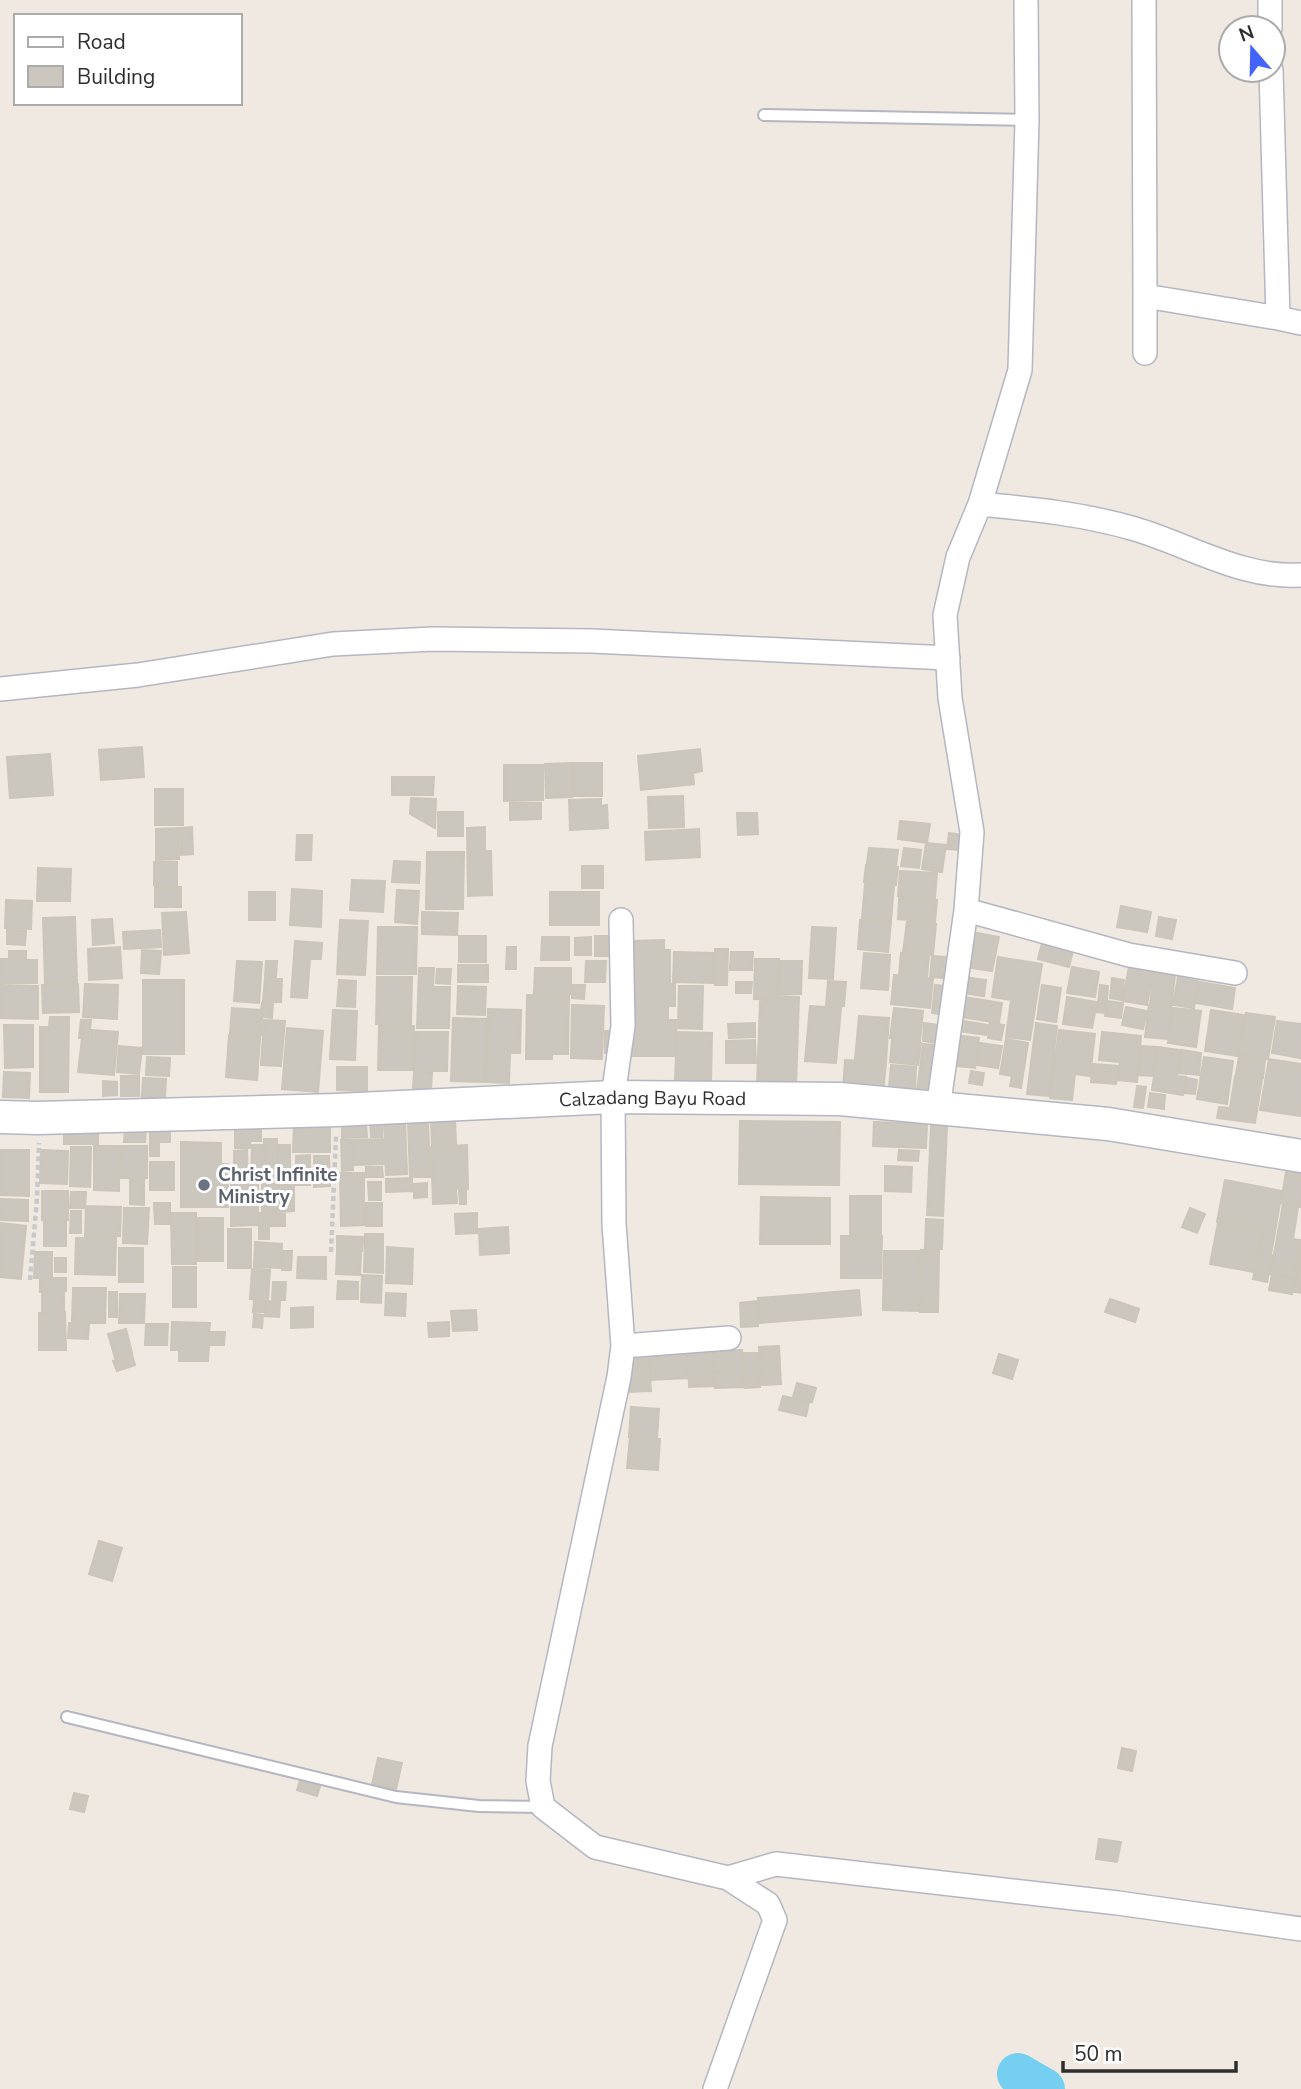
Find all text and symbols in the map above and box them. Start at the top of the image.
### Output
legend [14,14,242,105]
north arrow [1217,14,1287,84]
text: N [1235,19,1258,49]
text: Road [77,28,126,56]
text: Building [77,63,155,91]
street label: Calzadang Bayu Road [558,1085,746,1114]
place label: Christ Infinite Ministry [218,1162,337,1210]
marker: Christ Infinite Ministry [196,1177,212,1193]
scale bar [1063,2030,1236,2074]
text: 50 m [1074,2040,1123,2068]

